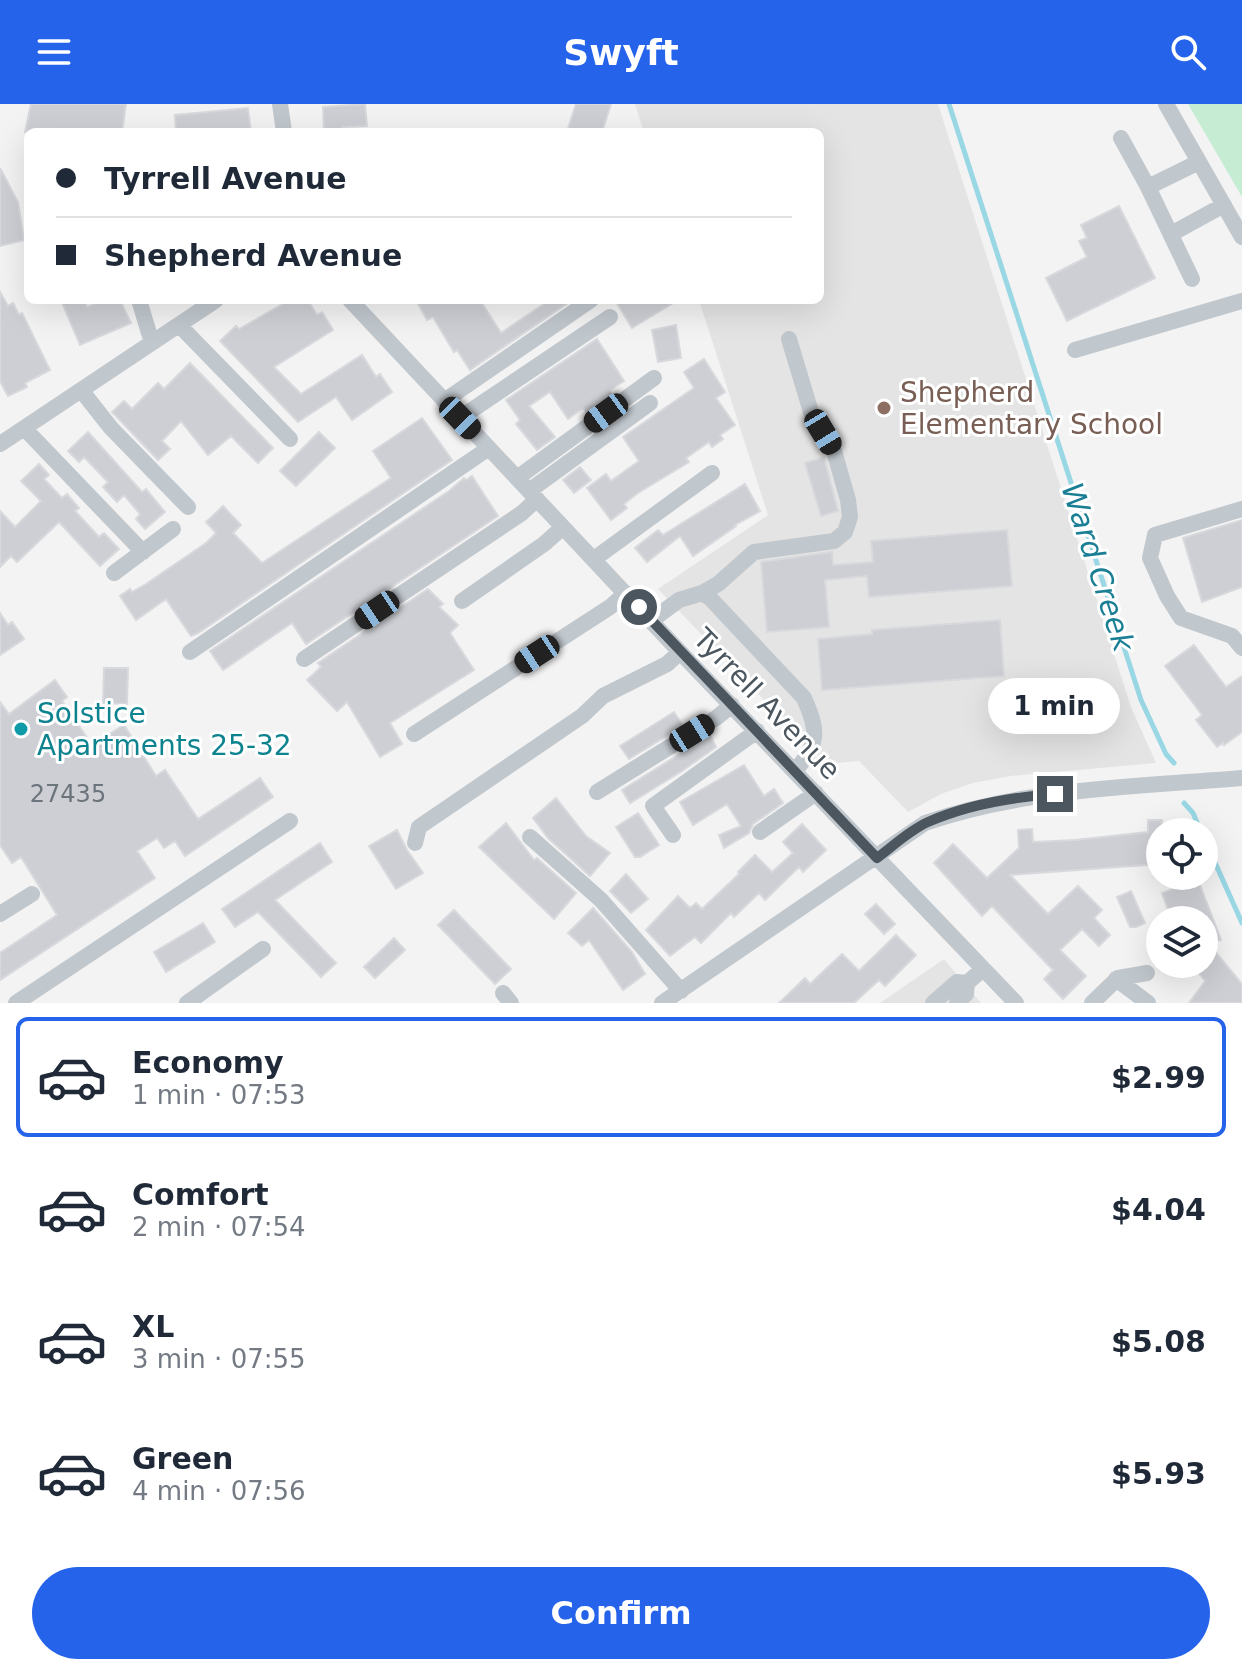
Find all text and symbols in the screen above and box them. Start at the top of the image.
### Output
icon: menu [32,30,76,74]
icon: search [1166,30,1210,74]
text: Swyft [563,32,679,73]
text: Tyrrell Avenue [104,161,347,196]
text: Shepherd Avenue [104,238,402,273]
place label: Shepherd Elementary School [900,376,1163,441]
car [580,389,632,437]
car [435,392,485,444]
marker: Shepherd Elementary School [875,399,893,417]
car [800,405,846,459]
water label: Ward Creek [1054,478,1142,657]
car [350,587,404,633]
route start [621,589,657,625]
street label: Tyrrell Avenue [686,621,847,786]
car [510,631,564,677]
callout: 1 min [989,678,1121,734]
text: 1 min [1013,691,1095,721]
place label: Solstice Apartments 25-32 [37,697,292,762]
car [665,710,719,756]
marker: Solstice Apartments 25-32 [12,720,30,738]
route end [1037,776,1073,812]
house number: 27435 [30,780,106,808]
map controls [1146,818,1218,978]
button: locate [1146,818,1218,890]
button: layers [1146,906,1218,978]
icon: car [36,1041,108,1113]
text: Economy [132,1045,284,1080]
text: $2.99 [1111,1060,1206,1095]
text: 1 min · 07:53 [132,1080,306,1110]
icon: car [36,1173,108,1245]
text: Comfort [132,1177,269,1212]
text: $4.04 [1111,1192,1206,1227]
text: 2 min · 07:54 [132,1212,306,1242]
icon: car [36,1305,108,1377]
text: XL [132,1309,174,1344]
text: $5.08 [1111,1324,1206,1359]
text: 3 min · 07:55 [132,1344,306,1374]
icon: car [36,1437,108,1509]
text: Green [132,1441,233,1476]
text: $5.93 [1111,1456,1206,1491]
text: 4 min · 07:56 [132,1476,306,1506]
button: Confirm [32,1567,1210,1659]

